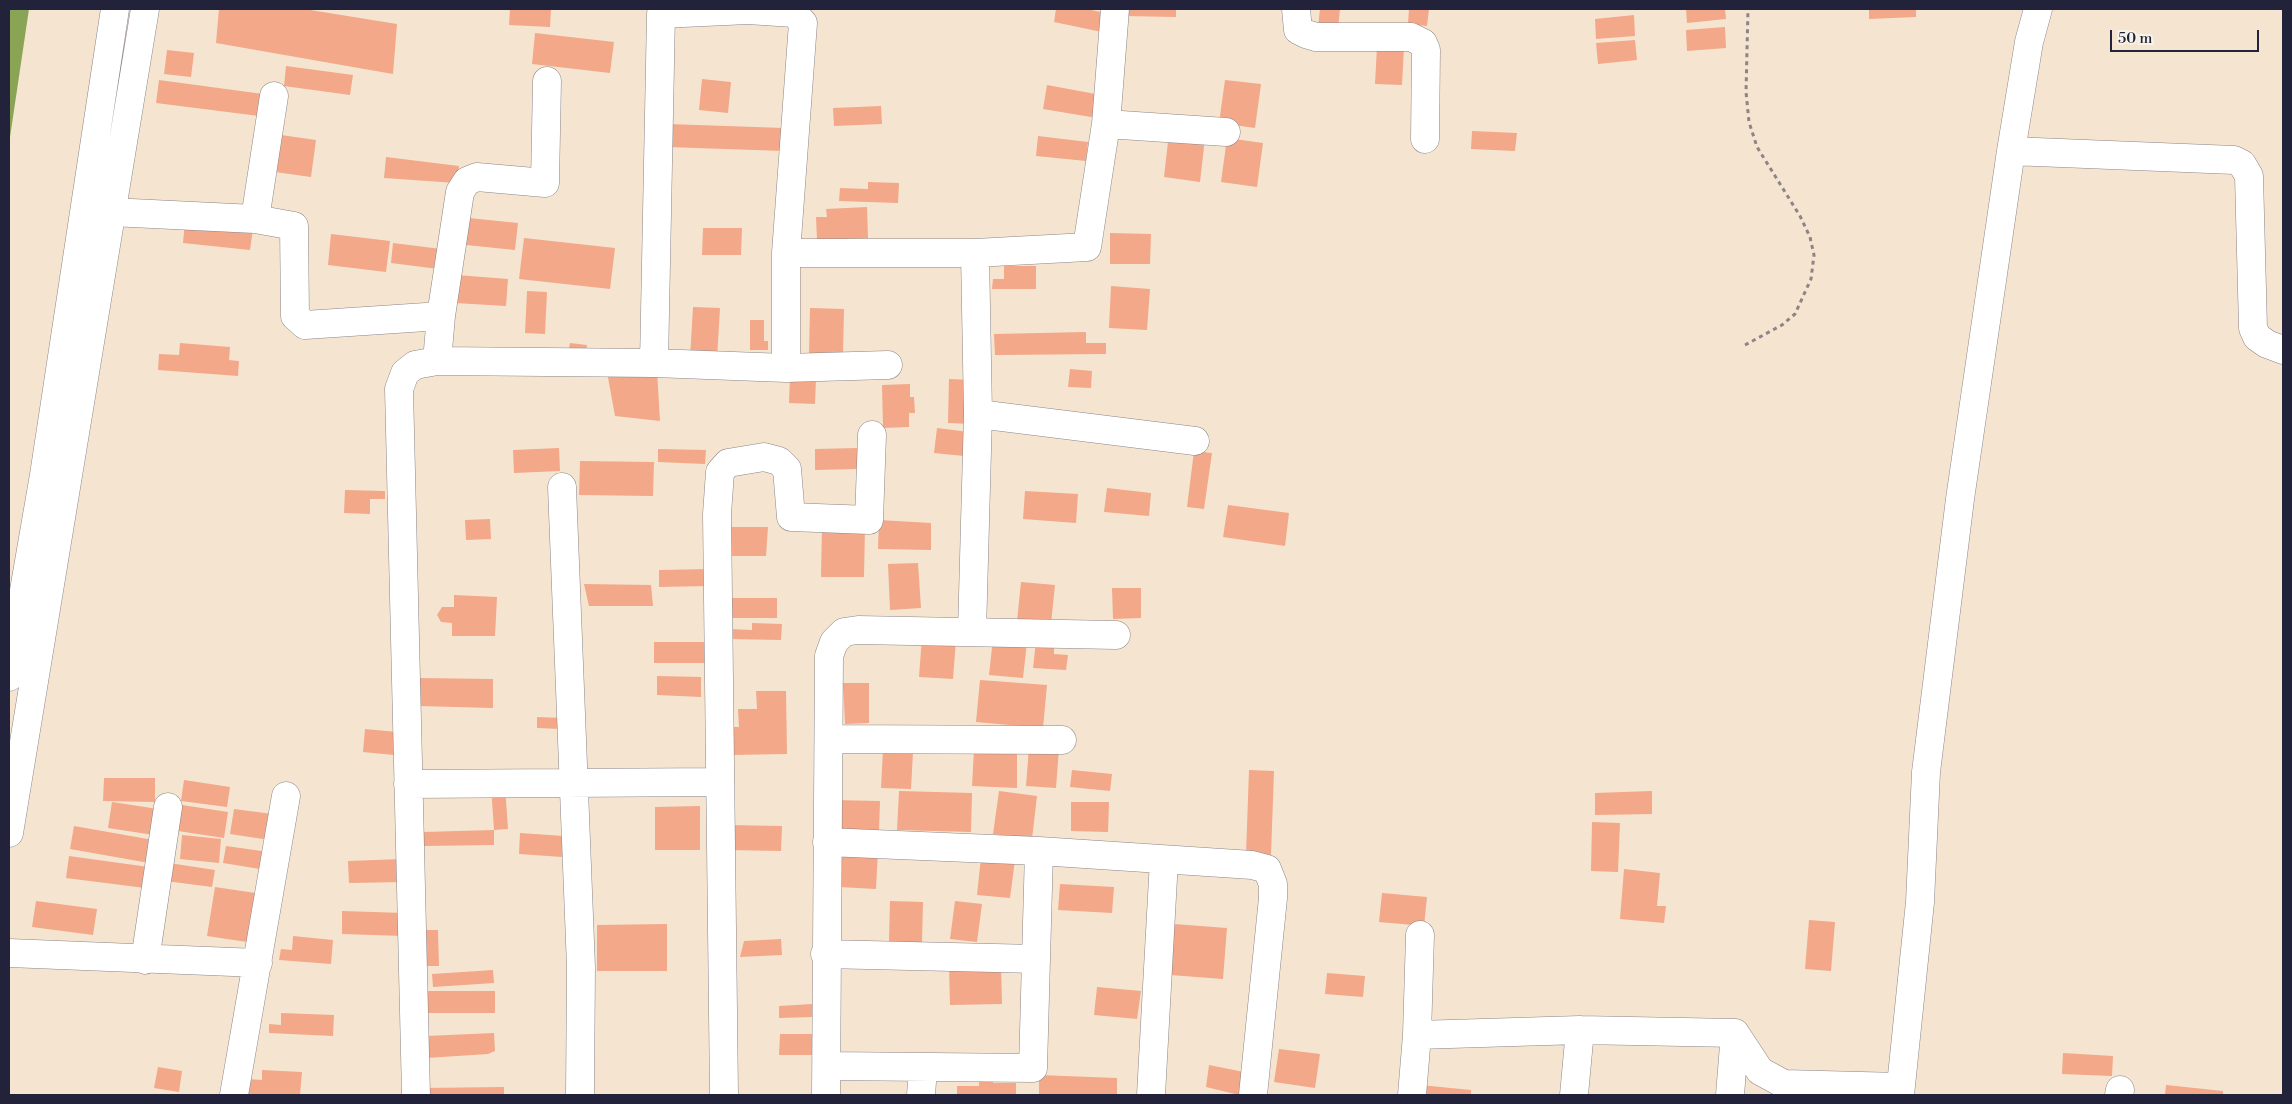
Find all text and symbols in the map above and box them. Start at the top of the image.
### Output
scale bar [2112,20,2261,52]
text: 50 m [2118,29,2152,48]

